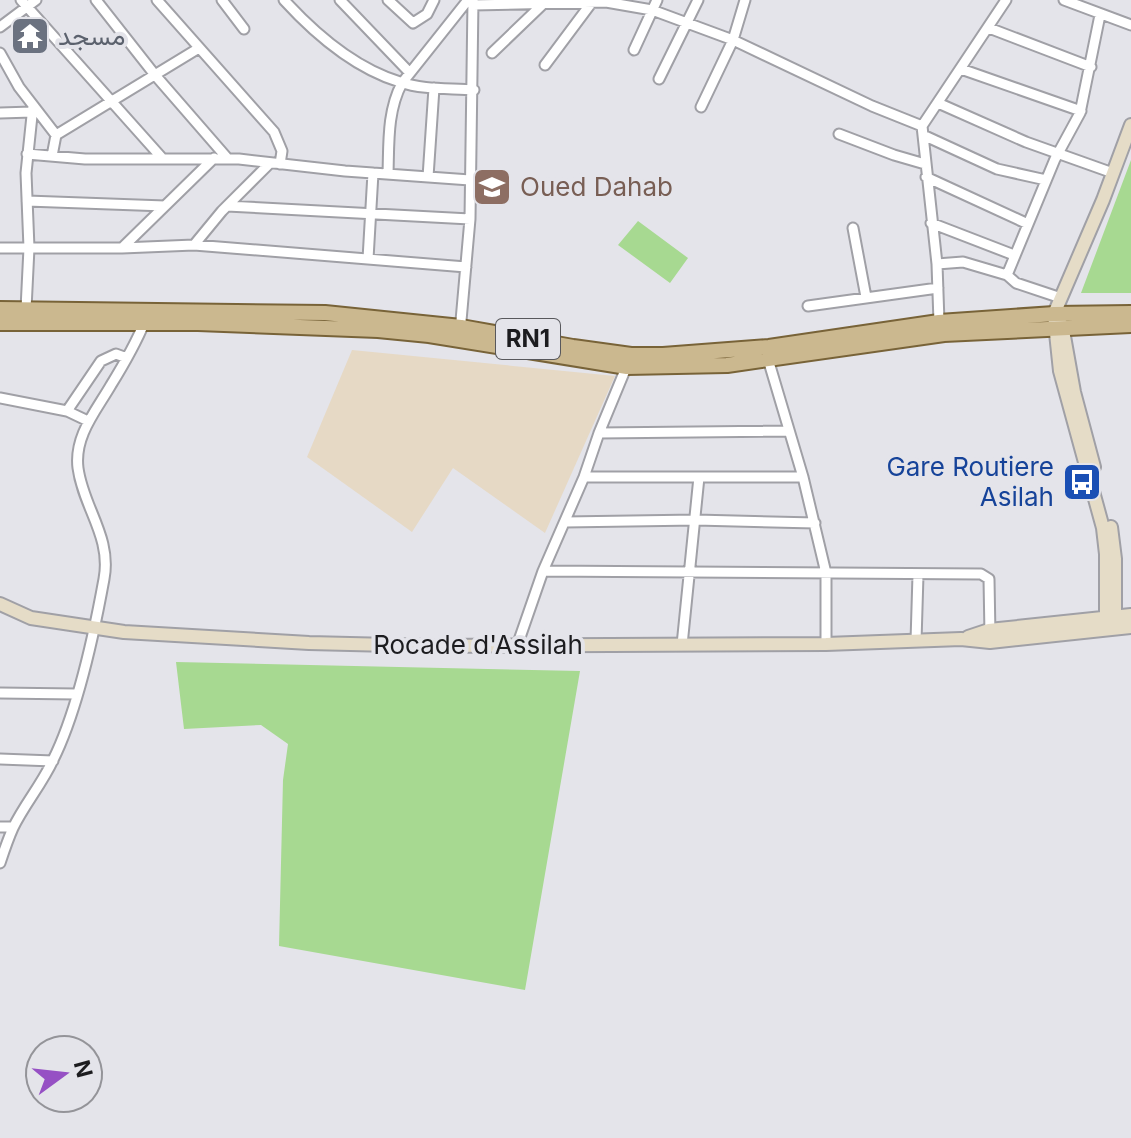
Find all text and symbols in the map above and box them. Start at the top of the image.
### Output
temple icon: مسجد [9,15,51,57]
place label: مسجد [58,20,125,51]
school or university icon: Oued Dahab [471,166,513,208]
place label: Oued Dahab [520,171,673,202]
road number: RN1 [496,319,560,359]
place label: Gare Routiere Asilah [886,451,1054,512]
bus stop icon: Gare Routiere Asilah [1061,461,1103,503]
street label: Rocade d'Assilah [373,629,583,660]
north arrow [24,1034,104,1114]
text: N [69,1057,98,1080]

